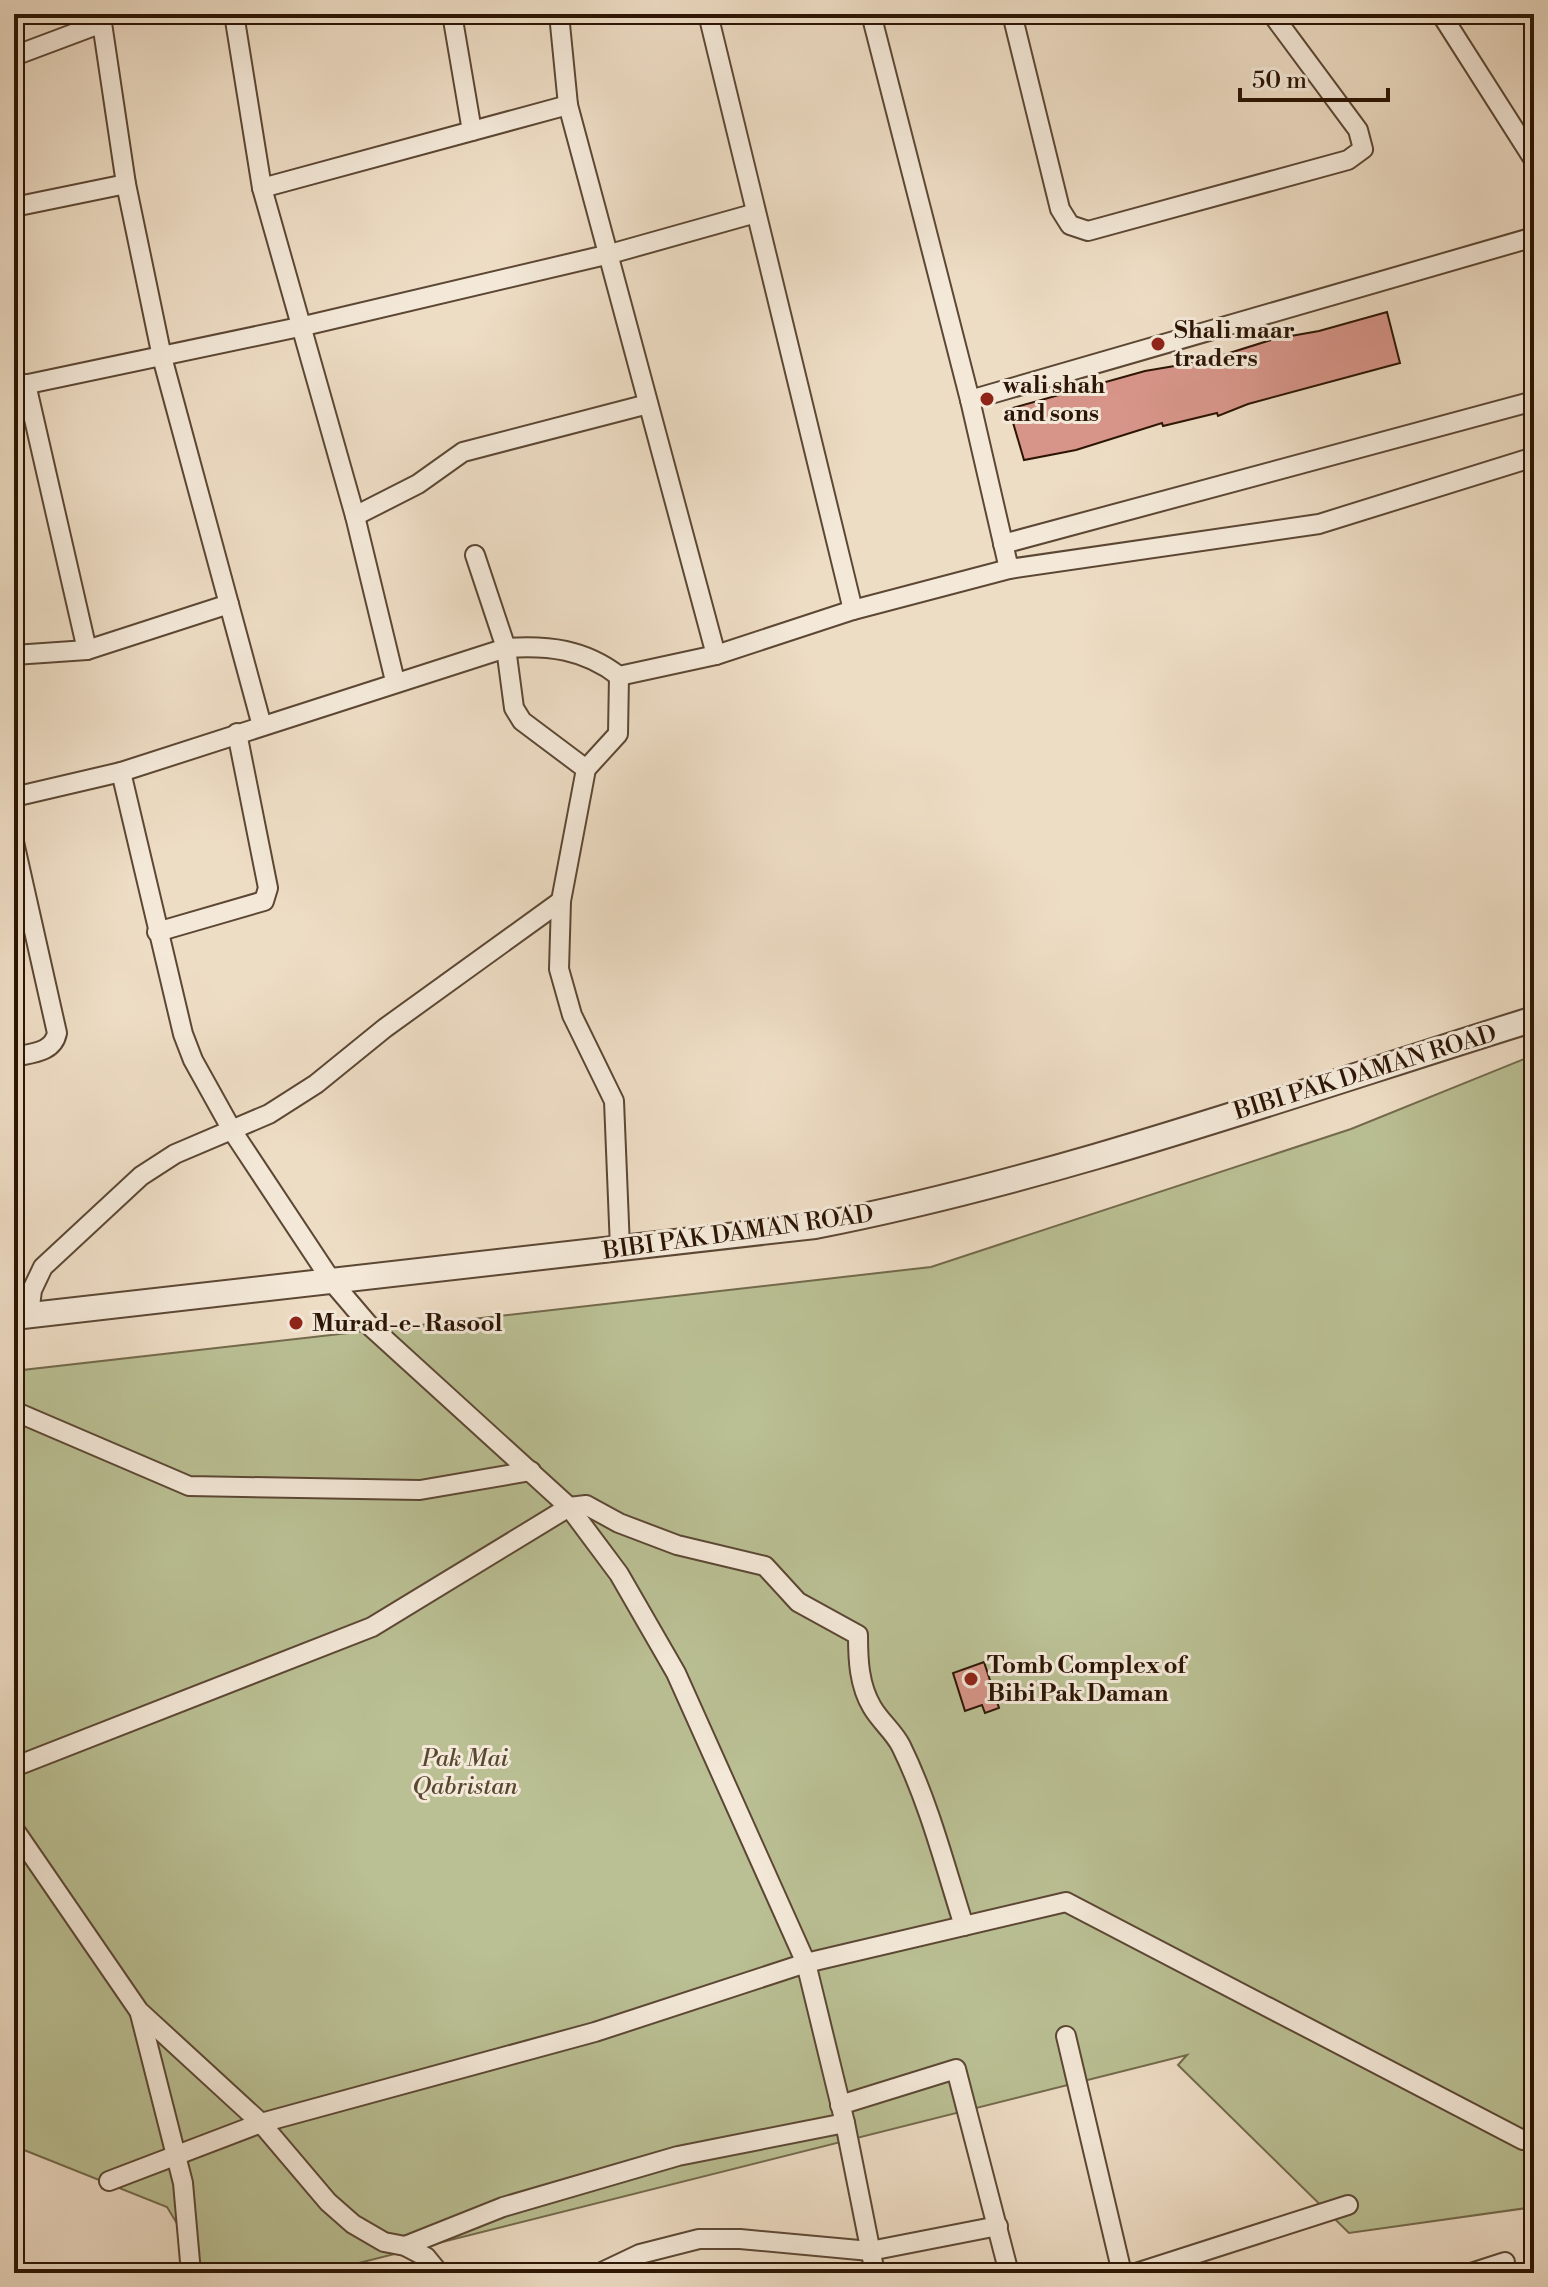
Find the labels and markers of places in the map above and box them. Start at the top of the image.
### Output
place label: Shali maar traders [1174,316,1295,374]
marker: Shali maar traders [1149,335,1167,353]
place label: wali shah and sons [1002,371,1105,429]
marker: wali shah and sons [978,390,996,408]
place label: Murad-e- Rasool [312,1309,503,1339]
marker: Murad-e- Rasool [287,1314,305,1332]
place label: Tomb Complex of Bibi Pak Daman [987,1651,1188,1709]
marker: Tomb Complex of Bibi Pak Daman [962,1670,980,1688]

